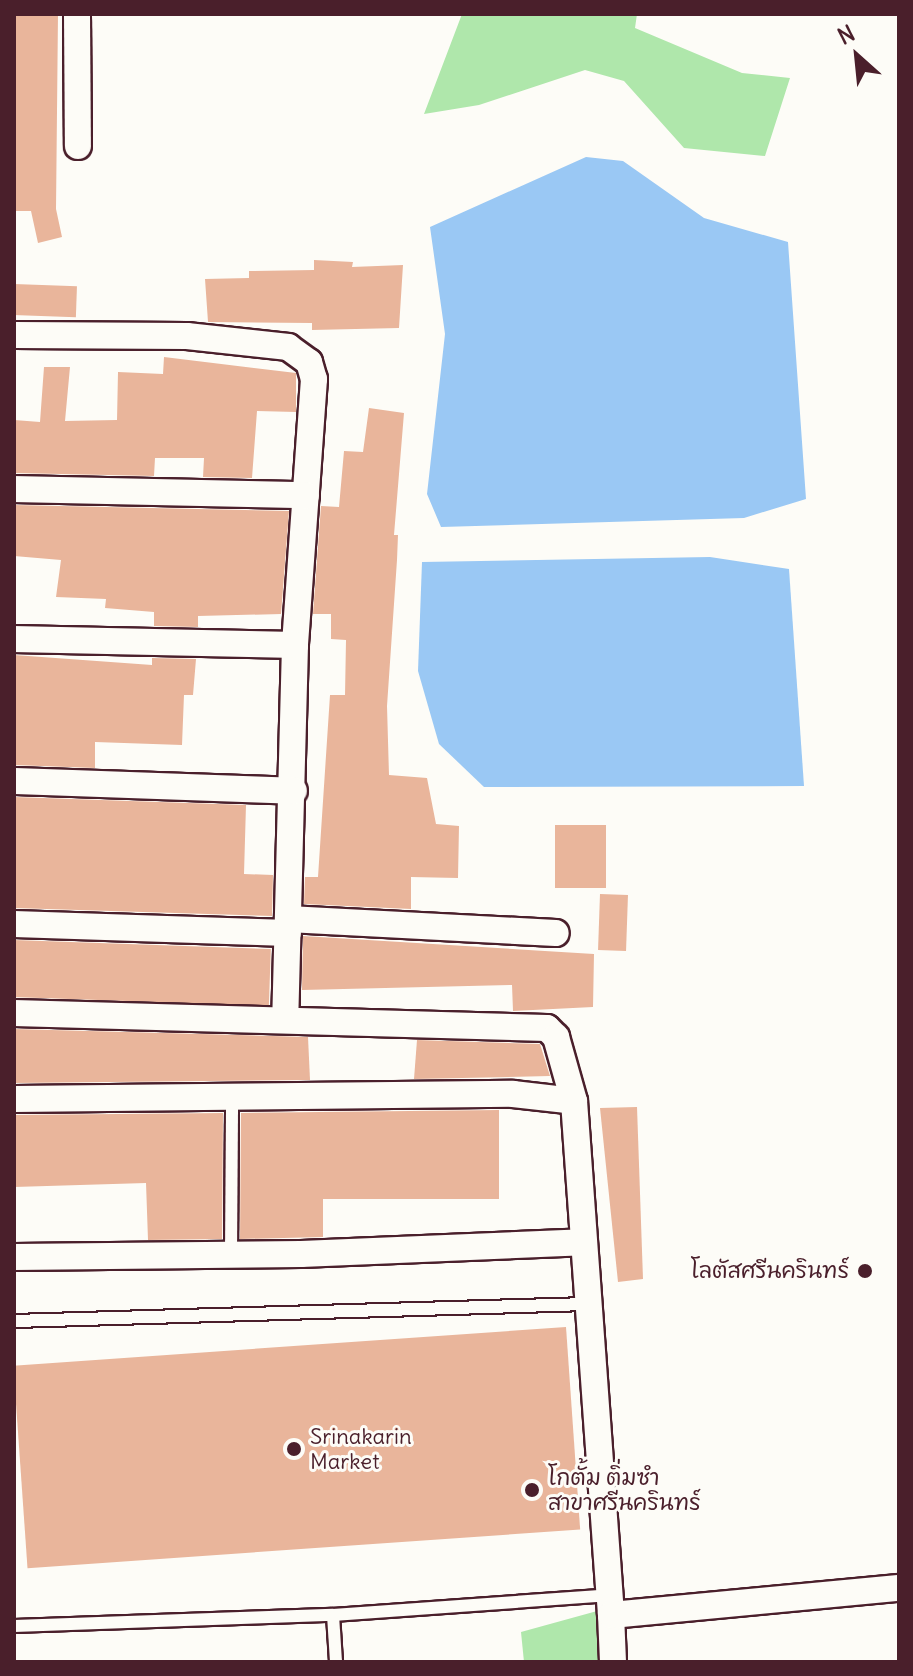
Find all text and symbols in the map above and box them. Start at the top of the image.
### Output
north arrow [817,16,897,96]
text: N [833,19,859,51]
place label: โลตัสศรีนครินทร์ [691,1258,849,1284]
marker: โลตัสศรีนครินทร์ [856,1262,874,1280]
place label: Srinakarin Market [310,1423,412,1474]
marker: Srinakarin Market [285,1440,303,1458]
place label: โกตั้ม ติ่มซำ สาขาศรีนครินทร์ [548,1464,701,1516]
marker: โกตั้ม ติ่มซำ สาขาศรีนครินทร์ [523,1481,541,1499]

